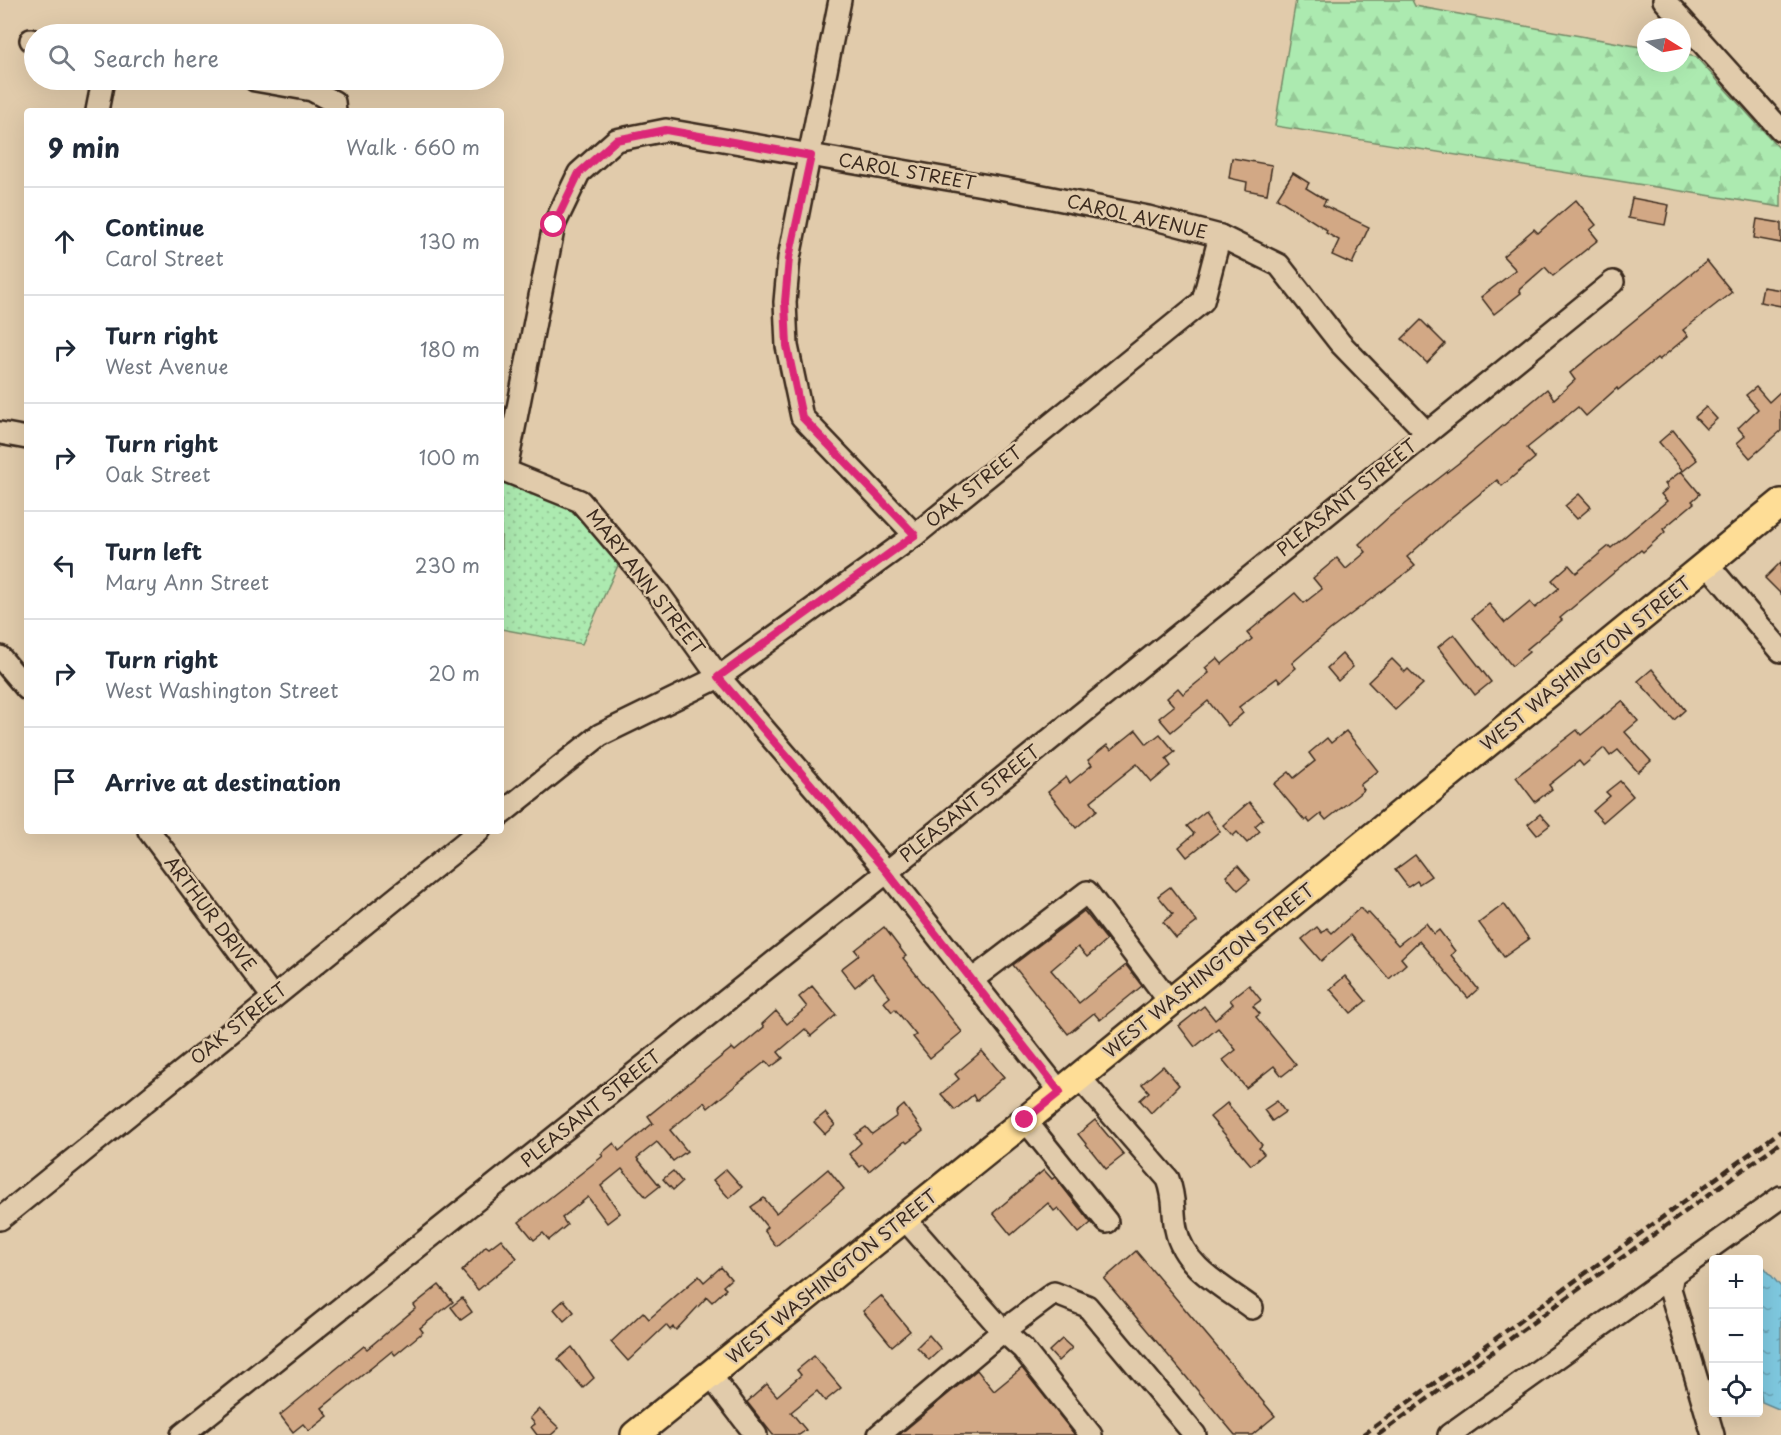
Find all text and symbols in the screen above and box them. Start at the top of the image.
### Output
north arrow [1637,18,1691,72]
search box [24,24,504,90]
icon: search [45,41,78,74]
text: Search here [93,41,219,74]
text: 9 min [48,128,120,167]
text: Walk · 660 m [346,132,480,162]
street label: CAROL STREET [836,145,979,196]
street label: CAROL AVENUE [1064,186,1210,245]
text: Continue [105,210,204,243]
route start [540,211,566,237]
icon: ahead [48,225,81,258]
text: 130 m [420,226,480,256]
text: Carol Street [105,243,224,273]
text: Turn right [105,318,218,351]
icon: right [48,333,81,366]
text: 180 m [420,334,480,364]
text: West Avenue [105,351,228,381]
text: Turn right [105,426,218,459]
street label: PLEASANT STREET [1270,431,1423,562]
street label: OAK STREET [919,438,1028,533]
icon: right [48,441,81,474]
text: 100 m [419,442,480,472]
text: Oak Street [105,459,210,489]
street label: MARY ANN STREET [581,502,712,660]
text: Turn left [105,534,202,567]
icon: left [48,549,81,582]
text: 230 m [415,550,480,580]
text: Mary Ann Street [105,567,269,597]
street label: WEST WASHINGTON STREET [1474,568,1697,757]
text: Turn right [105,642,218,675]
icon: right [48,657,81,690]
text: 20 m [428,658,480,688]
text: West Washington Street [105,675,338,705]
street label: PLEASANT STREET [893,737,1046,868]
icon: arrive [48,765,81,798]
text: Arrive at destination [105,765,341,798]
street label: ARTHUR DRIVE [159,850,263,976]
street label: WEST WASHINGTON STREET [1097,875,1320,1064]
street label: OAK STREET [184,975,293,1070]
street label: PLEASANT STREET [514,1042,667,1173]
route end [1011,1106,1037,1132]
street label: WEST WASHINGTON STREET [720,1181,943,1370]
map controls [1709,1255,1763,1417]
button: + [1709,1255,1763,1309]
button: − [1709,1309,1763,1363]
button: locate [1709,1363,1763,1417]

